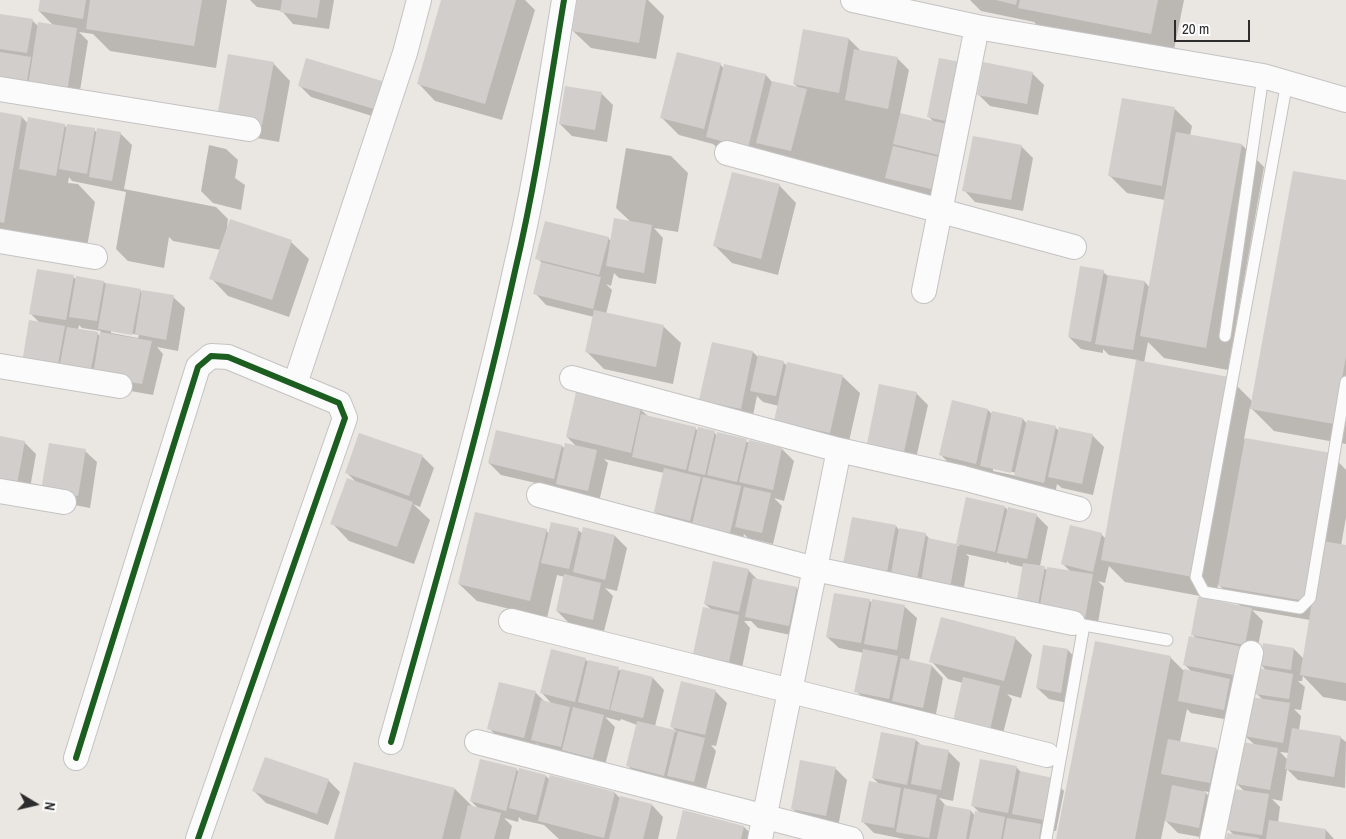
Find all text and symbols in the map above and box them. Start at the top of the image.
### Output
scale bar [1176,10,1252,42]
text: 20 m [1182,18,1209,39]
north arrow [10,779,60,829]
text: N [40,801,59,812]

